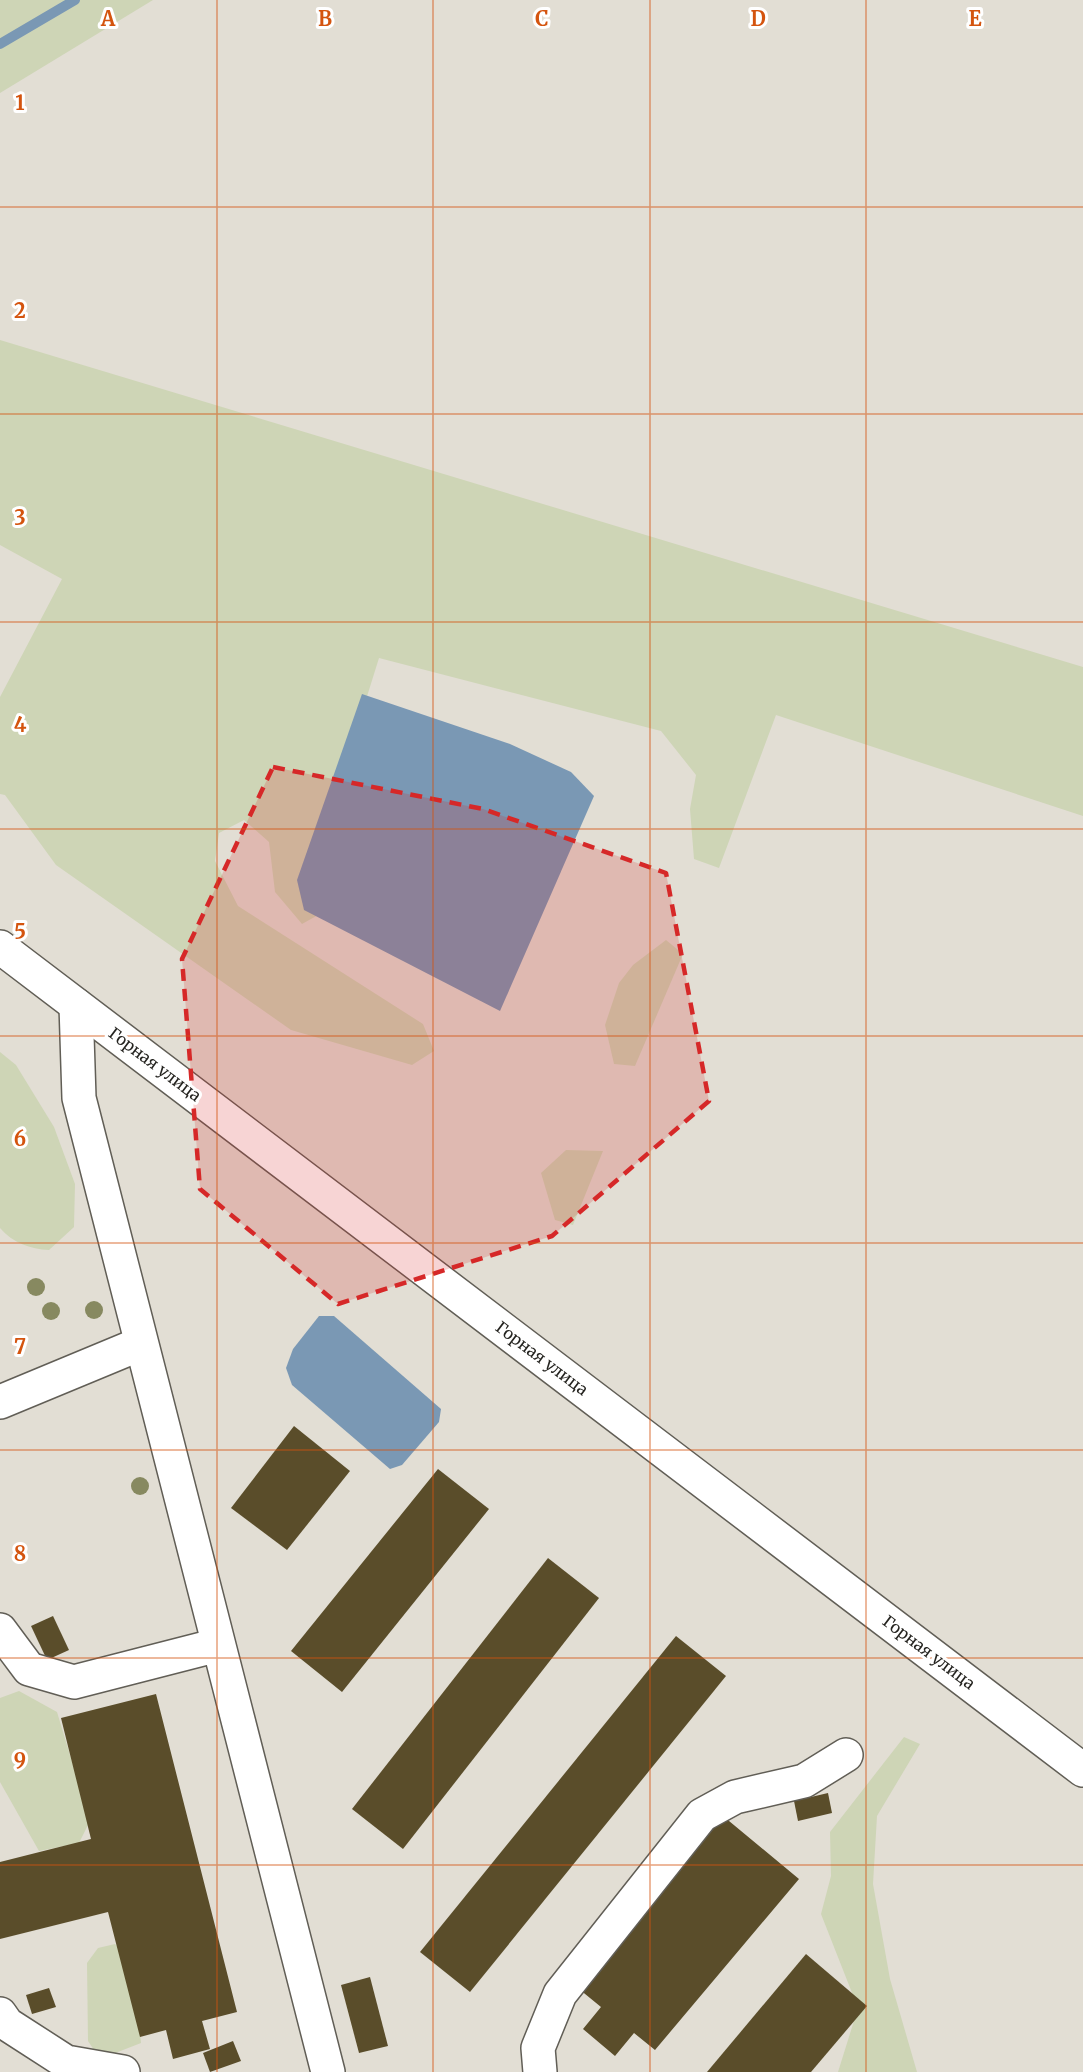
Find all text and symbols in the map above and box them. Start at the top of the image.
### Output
text: A [100,6,116,31]
text: B [318,6,332,31]
text: C [535,6,549,31]
text: D [750,6,766,31]
text: E [968,6,982,31]
text: 1 [15,90,25,115]
text: 2 [14,298,26,323]
text: 3 [14,505,26,530]
text: 4 [14,712,27,737]
text: 5 [14,919,26,944]
street label: Горная улица [105,1023,205,1105]
text: 6 [14,1126,26,1151]
street label: Горная улица [492,1317,592,1399]
text: 7 [14,1334,26,1359]
text: 8 [14,1541,26,1566]
street label: Горная улица [879,1611,979,1693]
text: 9 [14,1748,26,1773]

